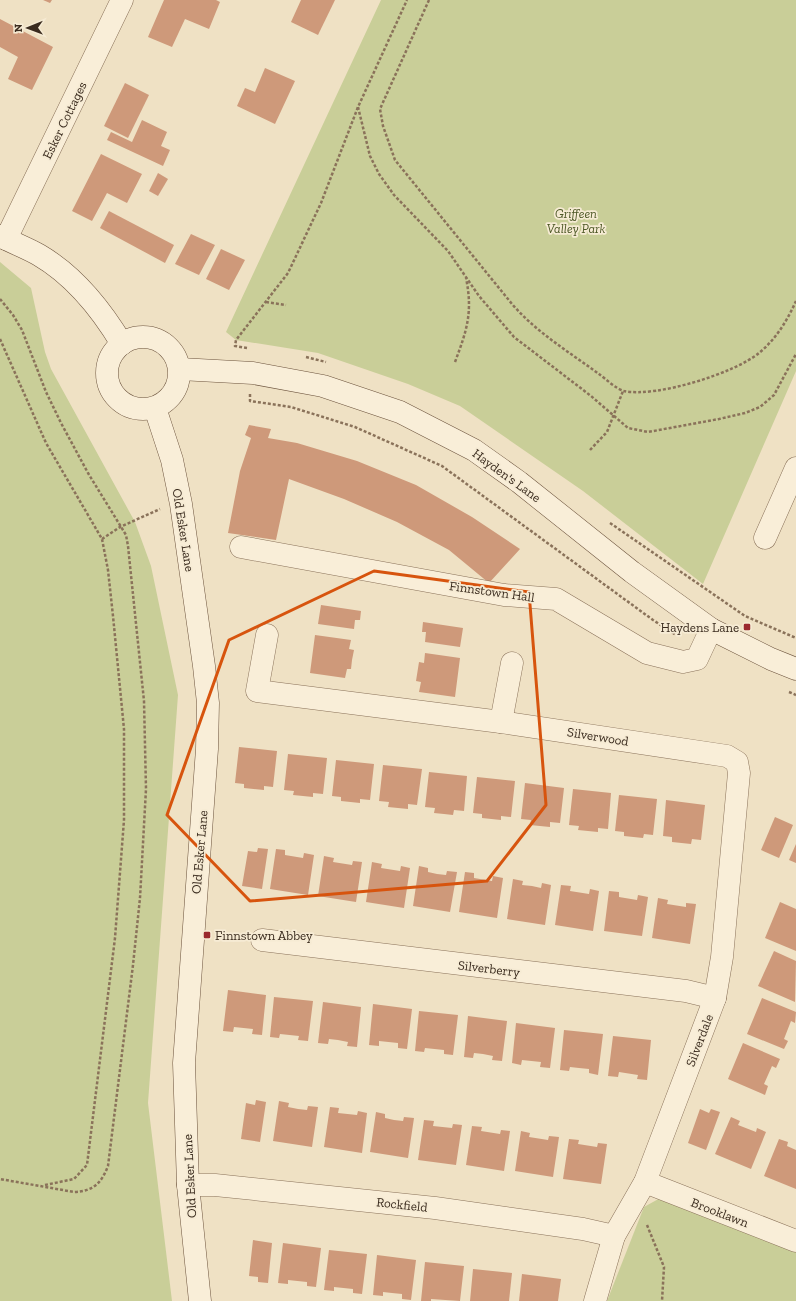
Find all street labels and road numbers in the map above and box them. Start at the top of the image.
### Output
street label: Esker Cottages [39,79,90,161]
street label: Hayden's Lane [470,446,544,505]
street label: Old Esker Lane [170,487,197,573]
street label: Finnstown Hall [448,578,536,605]
street label: Silverwood [566,724,630,749]
street label: Old Esker Lane [188,810,211,895]
street label: Silverberry [457,957,521,980]
street label: Silverdale [683,1012,716,1068]
street label: Old Esker Lane [180,1134,199,1218]
street label: Rockfield [376,1194,428,1215]
street label: Brooklawn [689,1195,751,1230]

